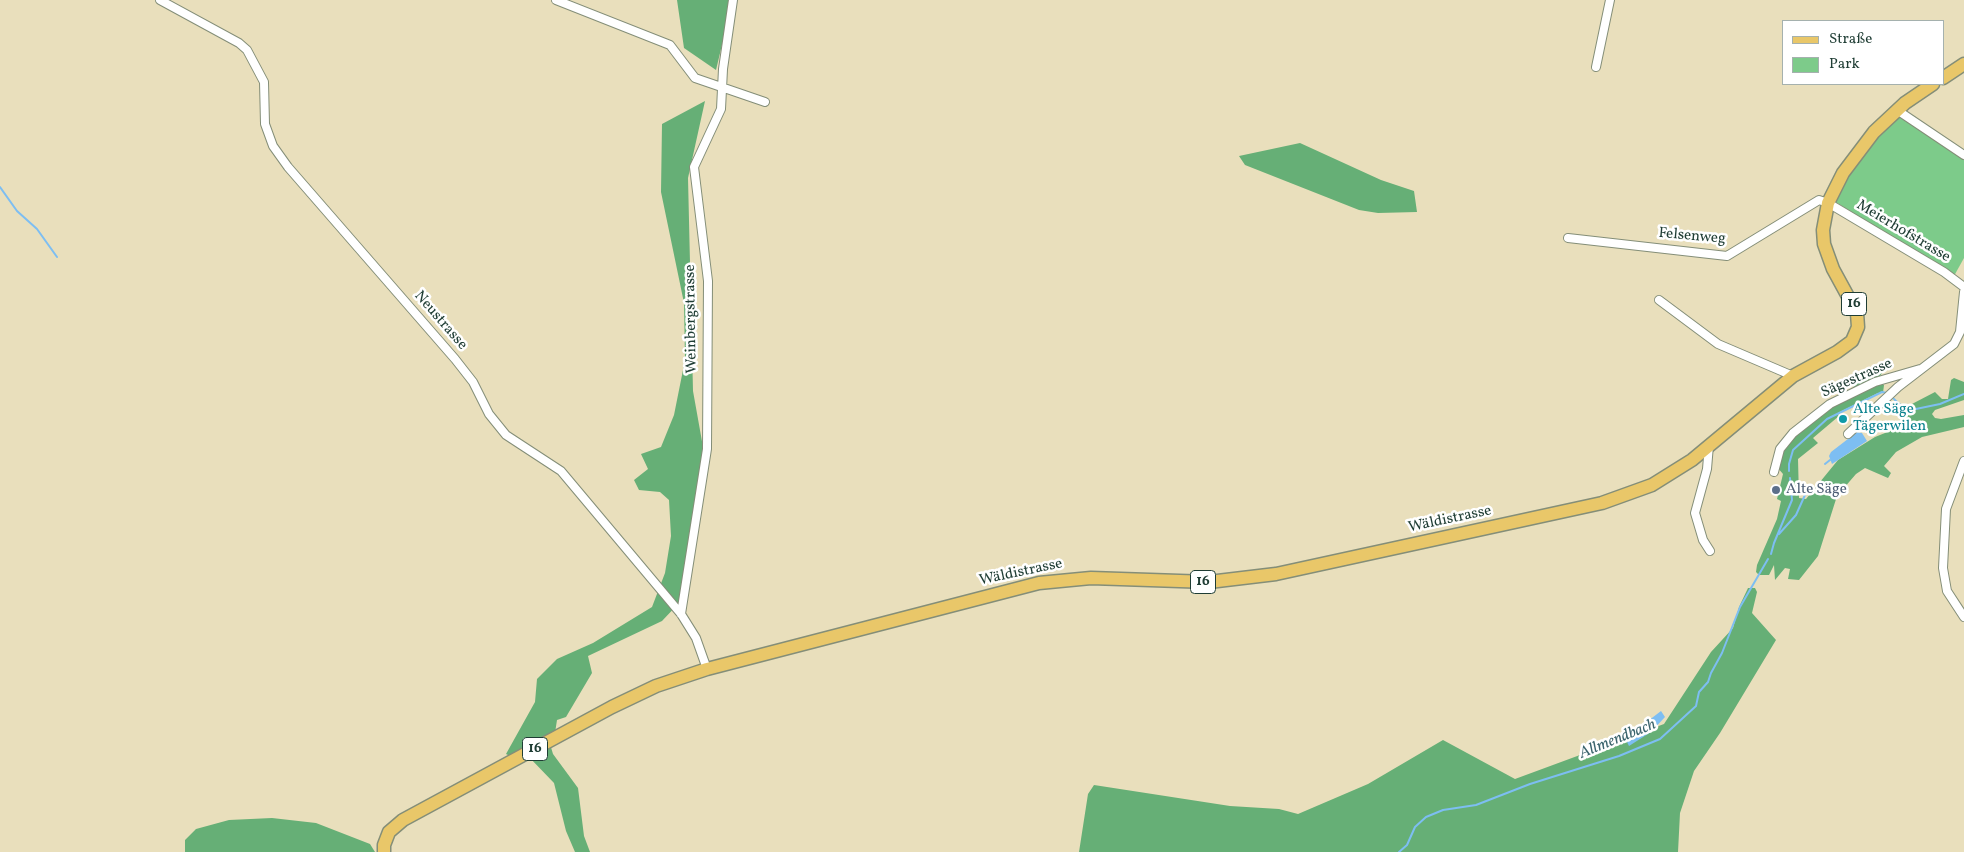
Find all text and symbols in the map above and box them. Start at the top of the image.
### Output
legend [1782,20,1944,85]
text: Straße [1829,29,1872,50]
text: Park [1829,54,1860,75]
street label: Meierhofstrasse [1853,197,1953,267]
street label: Felsenweg [1658,225,1726,249]
street label: Weinbergstrasse [682,264,702,374]
street label: Neustrasse [410,288,470,354]
road number: 16 [1842,292,1866,316]
street label: Sägestrasse [1819,355,1895,403]
place label: Alte Säge Tägerwilen [1853,401,1926,436]
marker: Alte Säge Tägerwilen [1837,413,1849,425]
place label: Alte Säge [1786,481,1847,499]
marker: Alte Säge [1770,484,1782,496]
street label: Wäldistrasse [1407,502,1493,538]
street label: Wäldistrasse [978,555,1064,591]
road number: 16 [1190,570,1216,594]
water label: Allmendbach [1577,716,1659,764]
road number: 16 [522,738,548,761]

